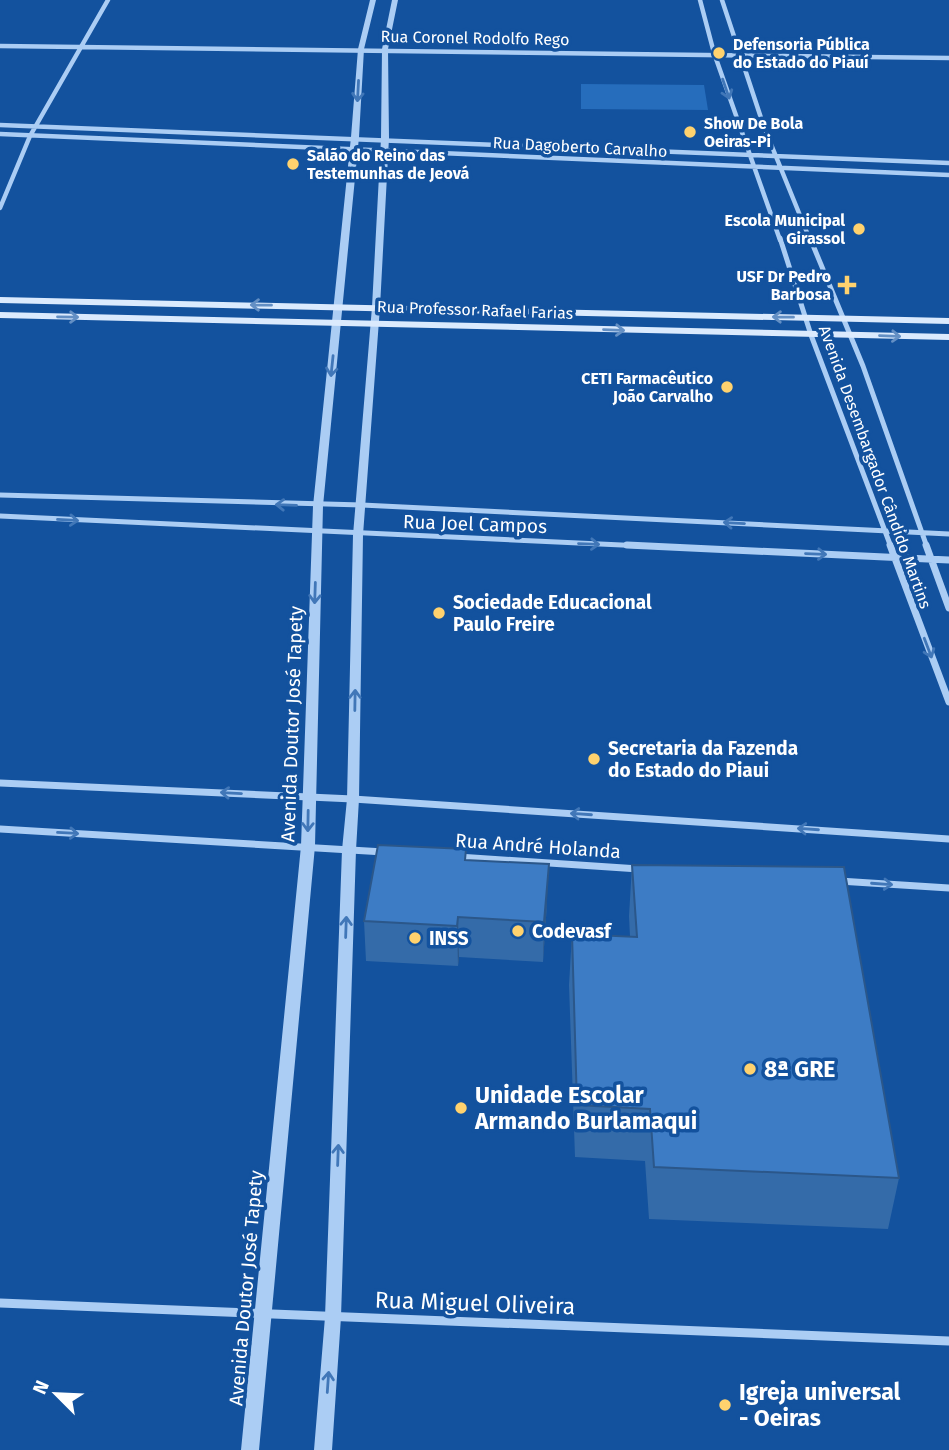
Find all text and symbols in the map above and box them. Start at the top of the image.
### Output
street label: Rua Coronel Rodolfo Rego [380,27,570,49]
place label: Defensoria Pública do Estado do Piauí [733,35,870,72]
marker: Defensoria Pública do Estado do Piauí [711,45,727,61]
one-way arrow [721,77,733,99]
one-way arrow [351,79,364,102]
place label: Show De Bola Oeiras-Pi [704,114,803,151]
marker: Show De Bola Oeiras-Pi [682,124,698,140]
street label: Rua Dagoberto Carvalho [492,133,668,161]
place label: Salão do Reino das Testemunhas de Jeová [307,146,470,183]
marker: Salão do Reino das Testemunhas de Jeová [285,156,301,172]
place label: Escola Municipal Girassol [725,211,845,248]
marker: Escola Municipal Girassol [851,221,867,237]
place label: USF Dr Pedro Barbosa [736,267,831,304]
marker: USF Dr Pedro Barbosa [837,275,857,295]
street label: Rua Professor Rafael Farias [377,297,573,323]
one-way arrow [250,298,273,311]
one-way arrow [56,310,79,323]
one-way arrow [772,311,795,324]
one-way arrow [602,323,625,336]
street label: Avenida Desembargador Cândido Martins [815,323,935,611]
one-way arrow [879,329,902,342]
one-way arrow [325,355,338,377]
place label: CETI Farmacêutico João Carvalho [581,369,713,406]
marker: CETI Farmacêutico João Carvalho [719,379,735,395]
one-way arrow [275,498,298,511]
street label: Rua Joel Campos [403,510,548,538]
one-way arrow [56,513,79,526]
one-way arrow [723,517,746,530]
one-way arrow [577,538,600,551]
one-way arrow [805,548,828,561]
one-way arrow [308,581,322,604]
place label: Sociedade Educacional Paulo Freire [453,591,652,636]
street label: Avenida Doutor José Tapety [276,605,308,842]
marker: Sociedade Educacional Paulo Freire [431,605,447,621]
one-way arrow [923,636,936,658]
one-way arrow [348,689,362,712]
place label: Secretaria da Fazenda do Estado do Piaui [608,737,798,782]
marker: Secretaria da Fazenda do Estado do Piaui [586,751,602,767]
one-way arrow [220,786,243,799]
one-way arrow [570,807,592,820]
one-way arrow [301,809,315,832]
one-way arrow [797,822,819,835]
one-way arrow [56,827,79,840]
street label: Rua André Holanda [454,829,622,863]
one-way arrow [870,878,893,891]
one-way arrow [339,916,353,939]
place label: Codevasf [532,920,613,943]
marker: Codevasf [510,923,526,939]
place label: INSS [429,927,469,950]
marker: INSS [407,930,423,946]
place label: 8ª GRE [764,1055,835,1083]
marker: 8ª GRE [742,1061,758,1077]
place label: Unidade Escolar Armando Burlamaqui [474,1081,697,1135]
marker: Unidade Escolar Armando Burlamaqui [453,1100,469,1116]
one-way arrow [332,1143,345,1166]
street label: Avenida Doutor José Tapety [224,1169,268,1407]
street label: Rua Miguel Oliveira [374,1286,576,1320]
north arrow [21,1359,91,1429]
one-way arrow [322,1371,335,1394]
text: N [28,1377,54,1398]
place label: Igreja universal - Oeiras [739,1378,901,1432]
marker: Igreja universal - Oeiras [717,1397,733,1413]

